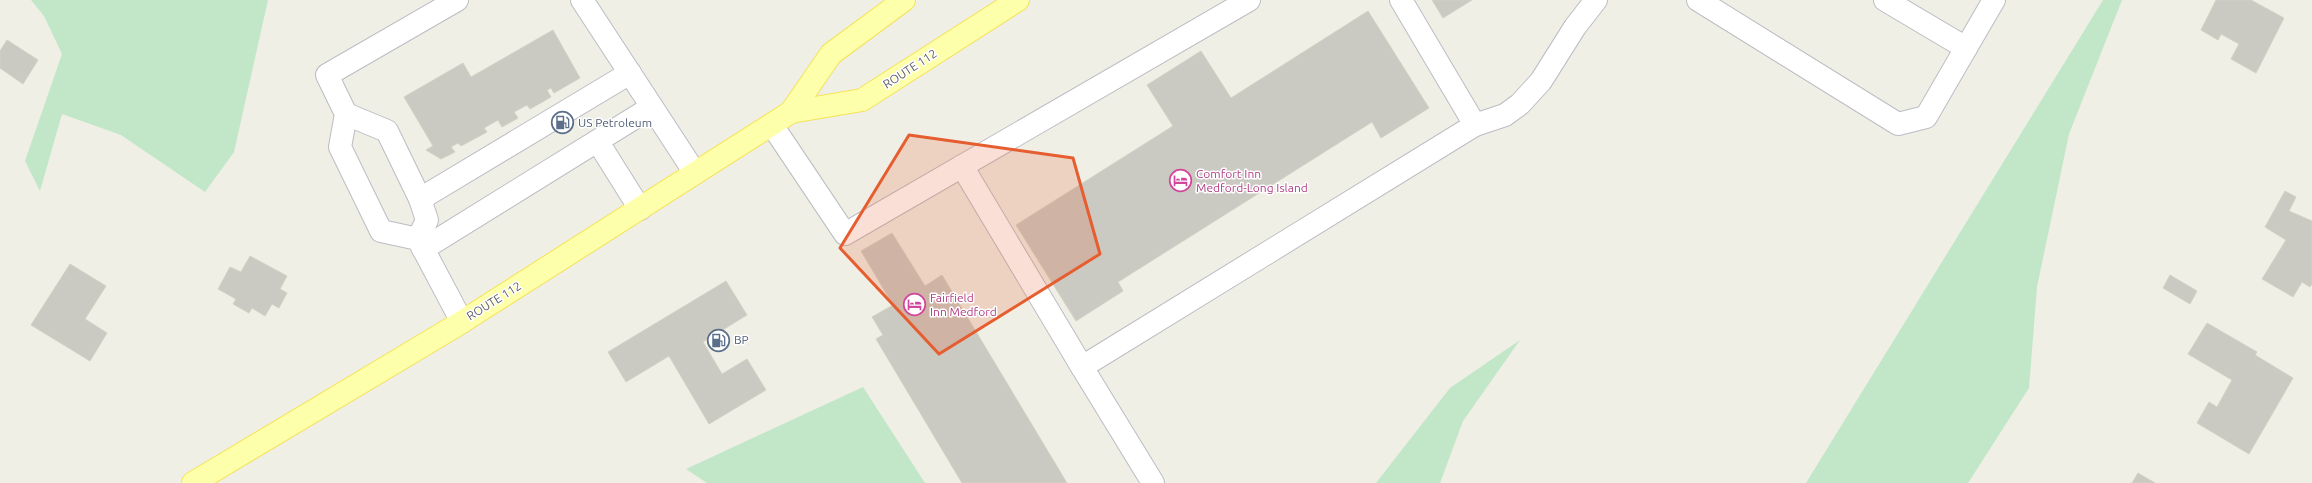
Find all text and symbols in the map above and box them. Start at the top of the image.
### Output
street label: ROUTE 112 [880,46,939,91]
fuel station icon: US Petroleum [550,110,576,136]
place label: US Petroleum [578,116,652,129]
place label: Comfort Inn Medford-Long Island [1196,167,1308,194]
hotel icon: Comfort Inn Medford-Long Island [1168,168,1194,194]
street label: ROUTE 112 [464,279,523,322]
place label: Fairfield Inn Medford [930,291,997,318]
hotel icon: Fairfield Inn Medford [902,292,928,318]
fuel station icon: BP [705,327,731,353]
place label: BP [734,333,749,346]

